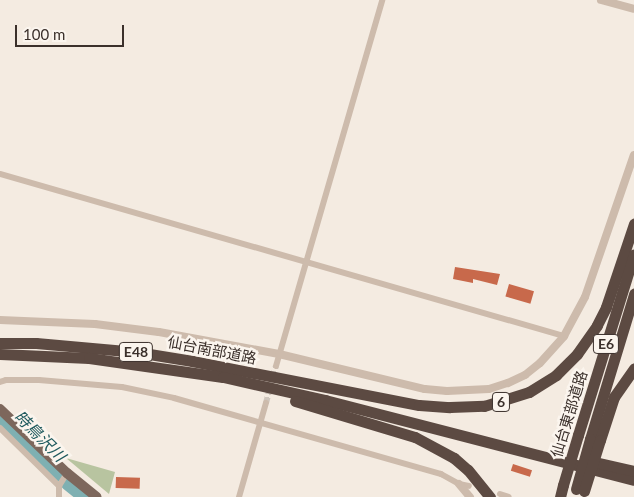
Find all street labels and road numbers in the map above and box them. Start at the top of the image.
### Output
road number: E6 [592,332,620,356]
street label: 仙台南部道路 [166,333,258,367]
road number: E48 [118,341,154,364]
street label: 仙台東部道路 [547,368,591,460]
road number: 6 [491,391,511,414]

